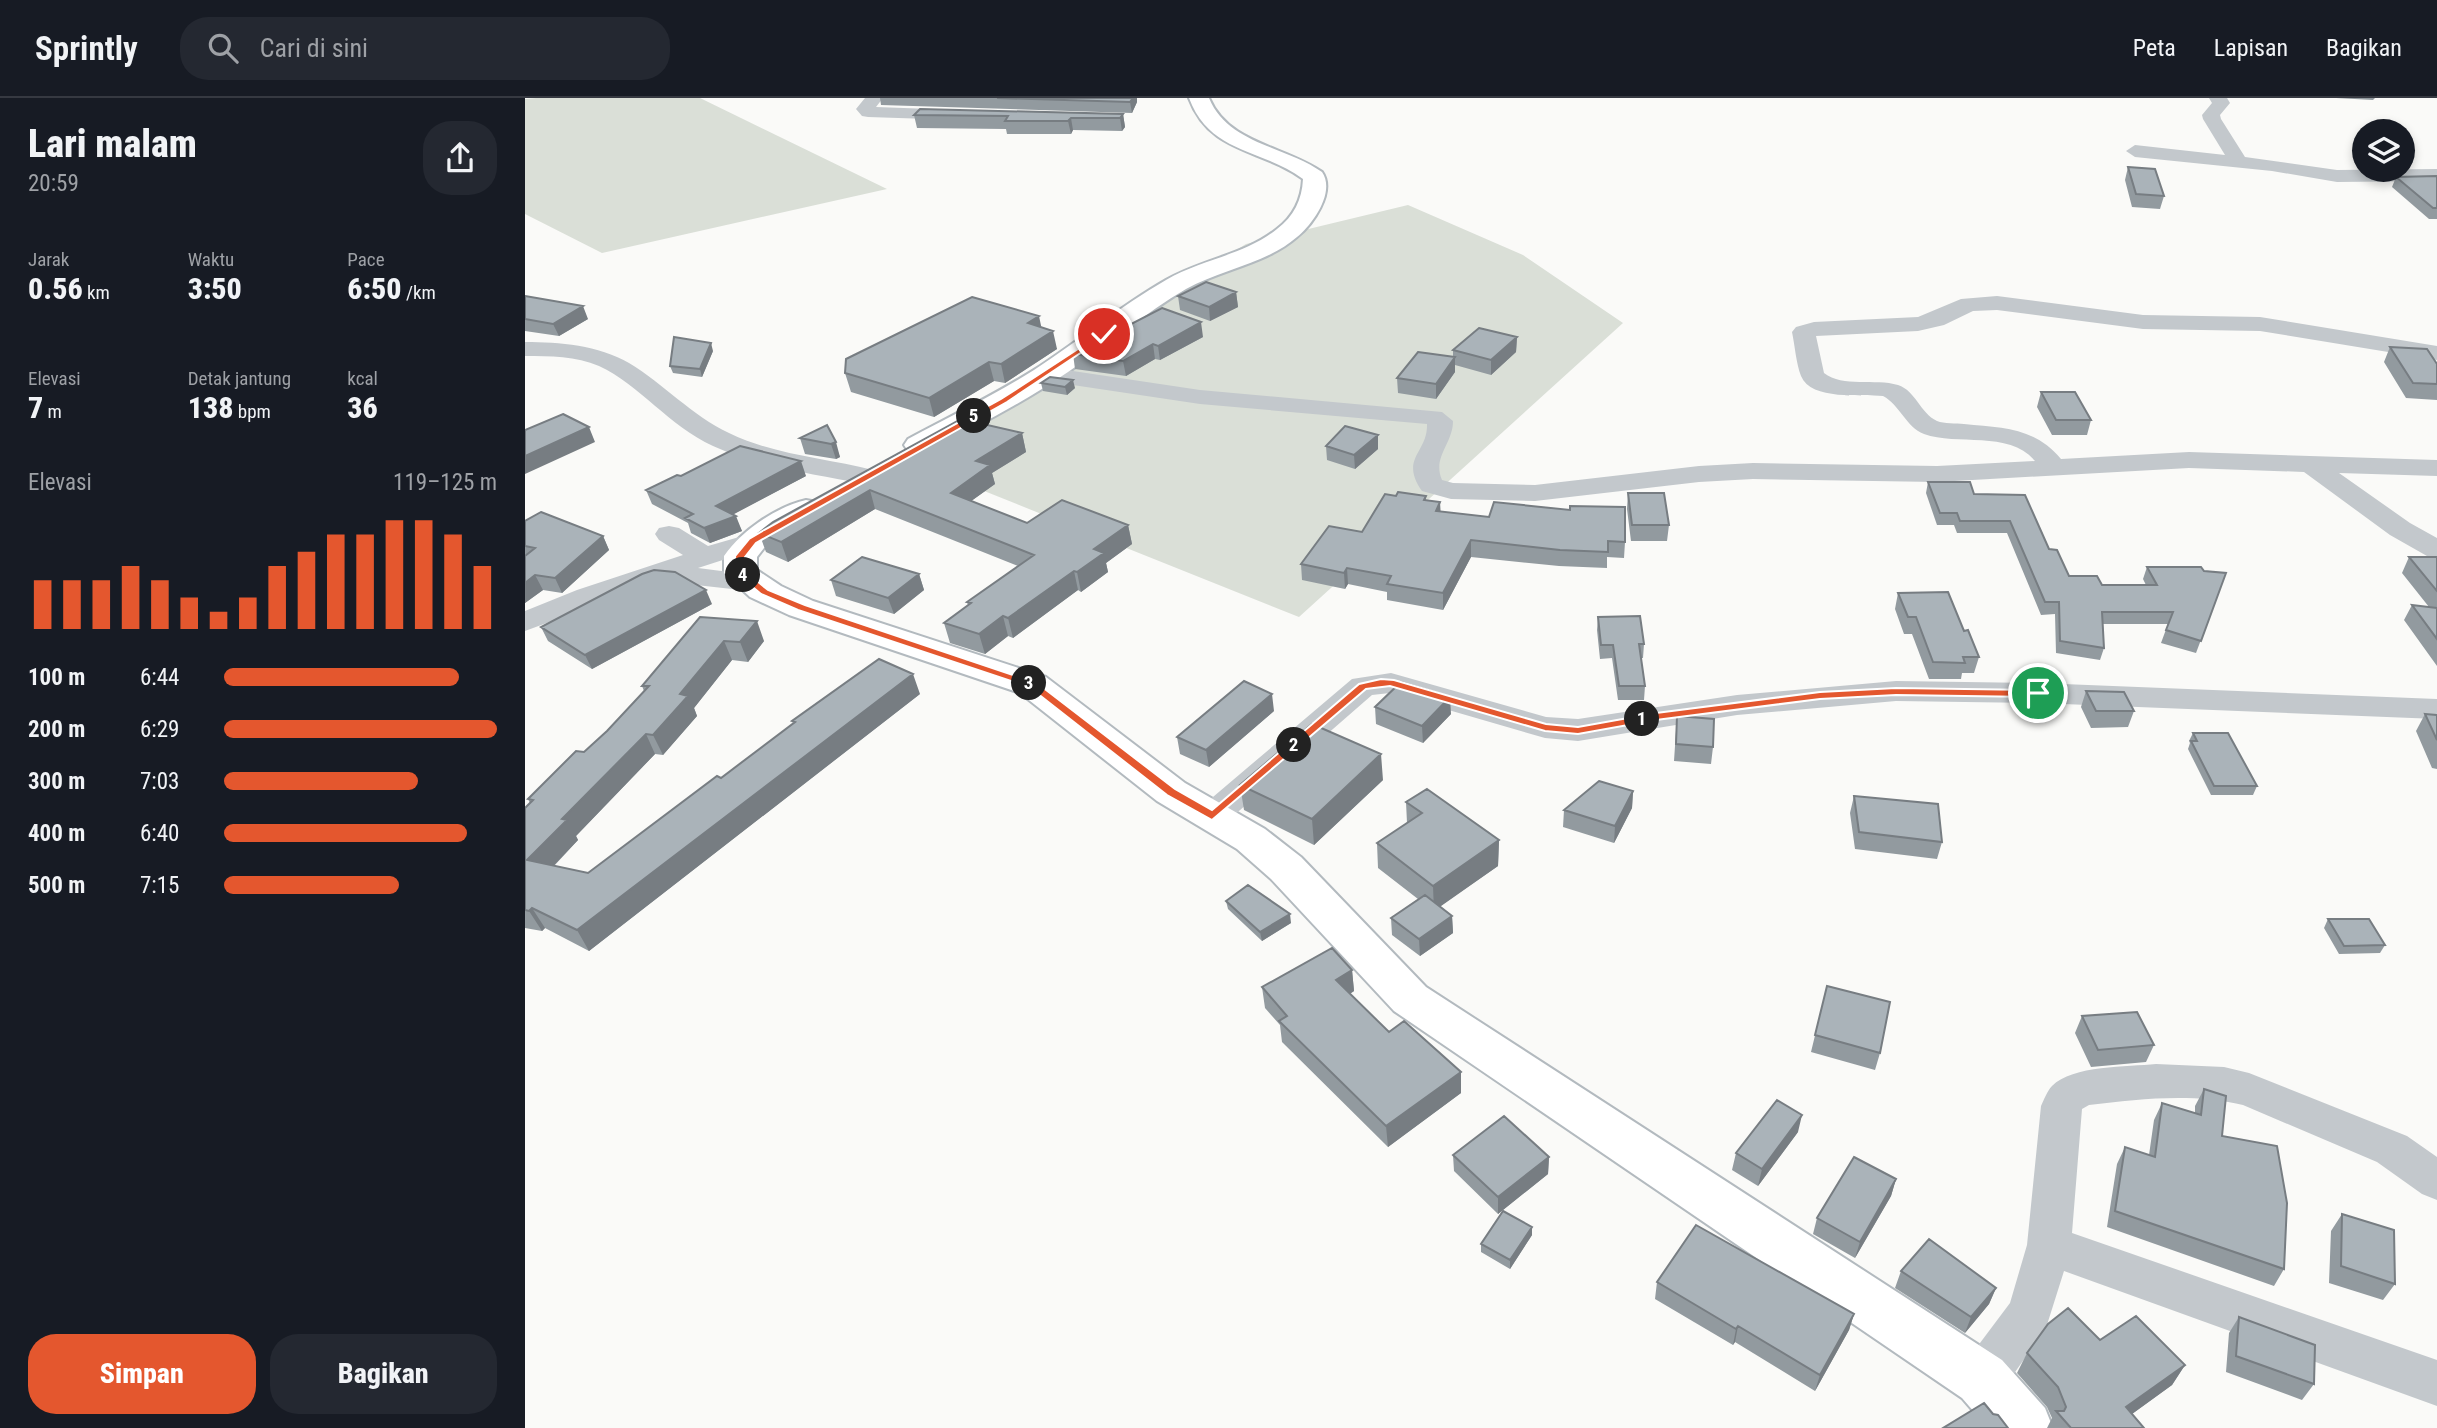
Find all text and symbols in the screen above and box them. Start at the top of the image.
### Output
search box [180,17,670,80]
text: Sprintly [35,29,138,68]
icon: search [204,29,242,67]
text: Cari di sini [260,33,368,63]
text: Peta [2133,34,2176,62]
text: Lapisan [2214,34,2288,62]
text: Bagikan [2326,34,2402,62]
map controls [2352,119,2415,182]
button: layers [2352,119,2415,182]
button: share [423,121,497,195]
text: Lari malam [28,122,197,166]
text: 20:59 [28,170,79,197]
text: Jarak [28,248,69,271]
text: Waktu [188,248,234,271]
text: Pace [347,248,385,271]
text: 0.56 [28,271,83,306]
text: 3:50 [188,271,242,306]
text: 6:50 [347,271,402,306]
text: km [83,281,110,304]
text: /km [402,281,436,304]
pin [1074,304,1134,364]
icon: check [1085,315,1123,353]
text: Elevasi [28,367,81,390]
text: Detak jantung [188,367,291,390]
text: kcal [347,367,378,390]
text: 7 [28,390,43,425]
text: 138 [188,390,233,425]
text: 36 [347,390,378,425]
pin: 5 [957,398,991,434]
text: m [43,400,62,423]
text: bpm [233,400,271,423]
text: 5 [969,404,978,427]
text: Elevasi [28,469,92,496]
text: 119–125 m [393,469,497,496]
pin: 4 [725,558,760,592]
text: 4 [738,563,747,586]
pin [2008,663,2068,723]
text: 100 m [28,664,85,691]
text: 6:44 [140,664,179,691]
pin: 3 [1011,666,1047,700]
text: 3 [1024,671,1033,694]
icon: arrive [2019,674,2057,712]
pin: 1 [1625,702,1659,736]
text: 1 [1637,707,1646,730]
text: 200 m [28,716,85,743]
text: 6:29 [140,716,179,743]
pin: 2 [1277,728,1311,762]
text: 2 [1289,733,1298,756]
text: 300 m [28,768,85,795]
text: 7:03 [140,768,179,795]
text: 400 m [28,820,85,847]
text: 6:40 [140,820,179,847]
text: 500 m [28,872,85,899]
text: 7:15 [140,872,179,899]
button: Simpan [28,1334,256,1414]
button: Bagikan [270,1334,497,1414]

